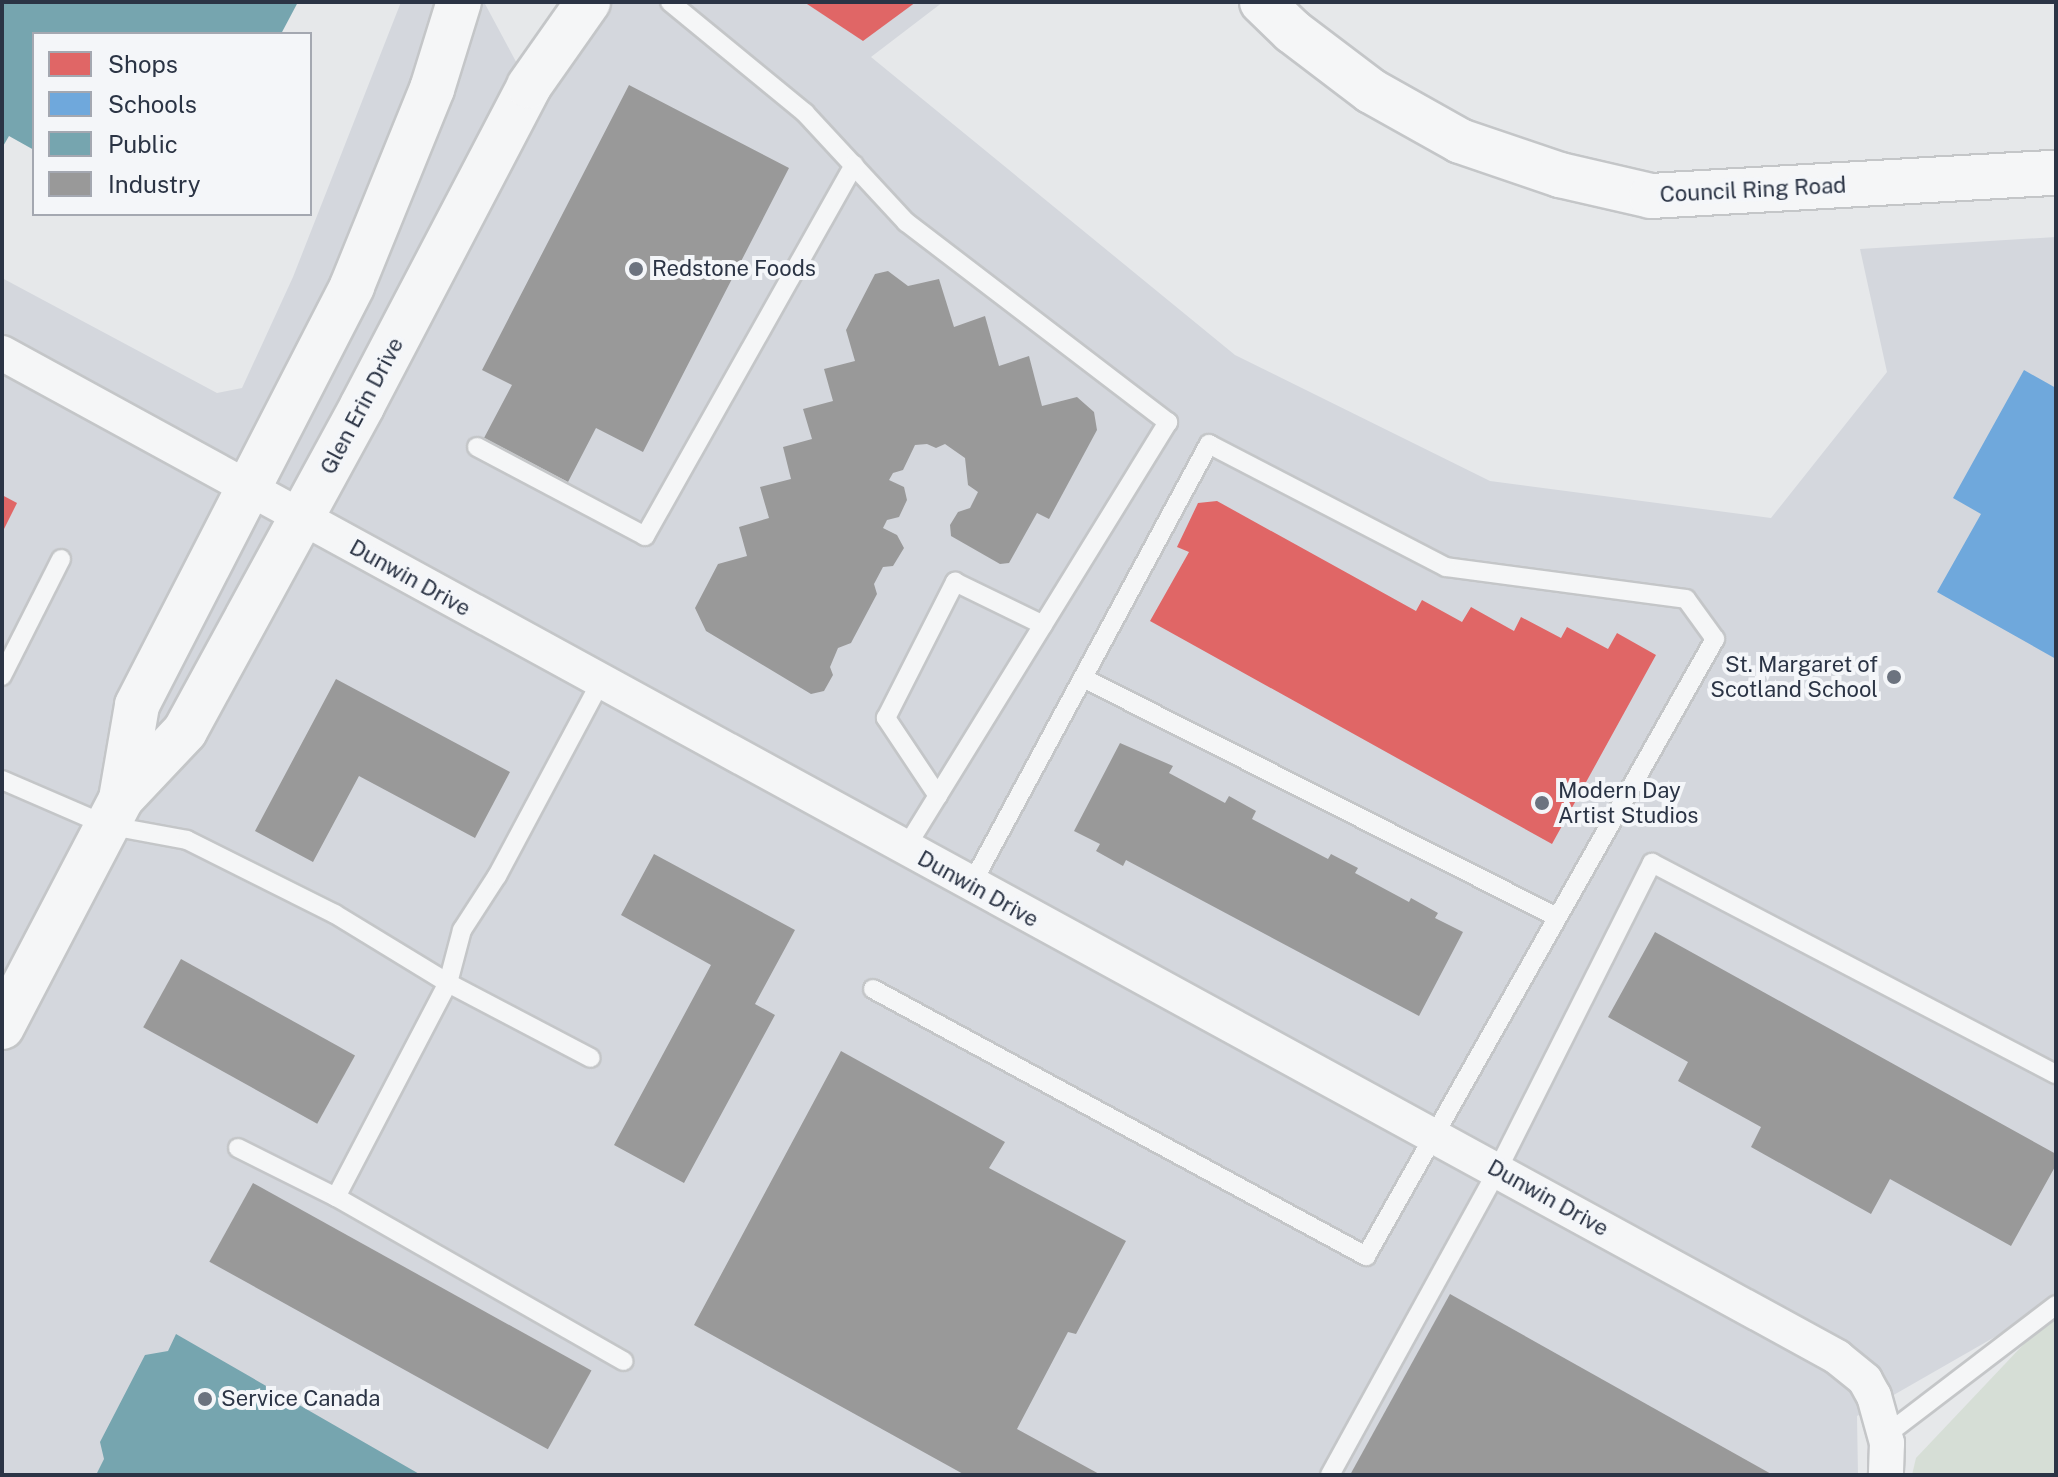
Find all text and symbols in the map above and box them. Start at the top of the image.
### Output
legend [32,32,312,216]
text: Shops [108,50,178,78]
text: Schools [108,90,197,118]
text: Public [108,130,178,158]
text: Industry [108,170,201,198]
street label: Council Ring Road [1659,172,1847,208]
place label: Redstone Foods [652,256,816,282]
marker: Redstone Foods [627,260,645,278]
street label: Glen Erin Drive [315,333,409,479]
street label: Dunwin Drive [345,534,475,622]
place label: St. Margaret of Scotland School [1710,651,1878,702]
marker: St. Margaret of Scotland School [1885,668,1903,686]
place label: Modern Day Artist Studios [1558,777,1698,828]
marker: Modern Day Artist Studios [1533,794,1551,812]
street label: Dunwin Drive [913,845,1043,933]
street label: Dunwin Drive [1483,1154,1613,1242]
place label: Service Canada [221,1386,381,1412]
marker: Service Canada [196,1390,214,1408]

